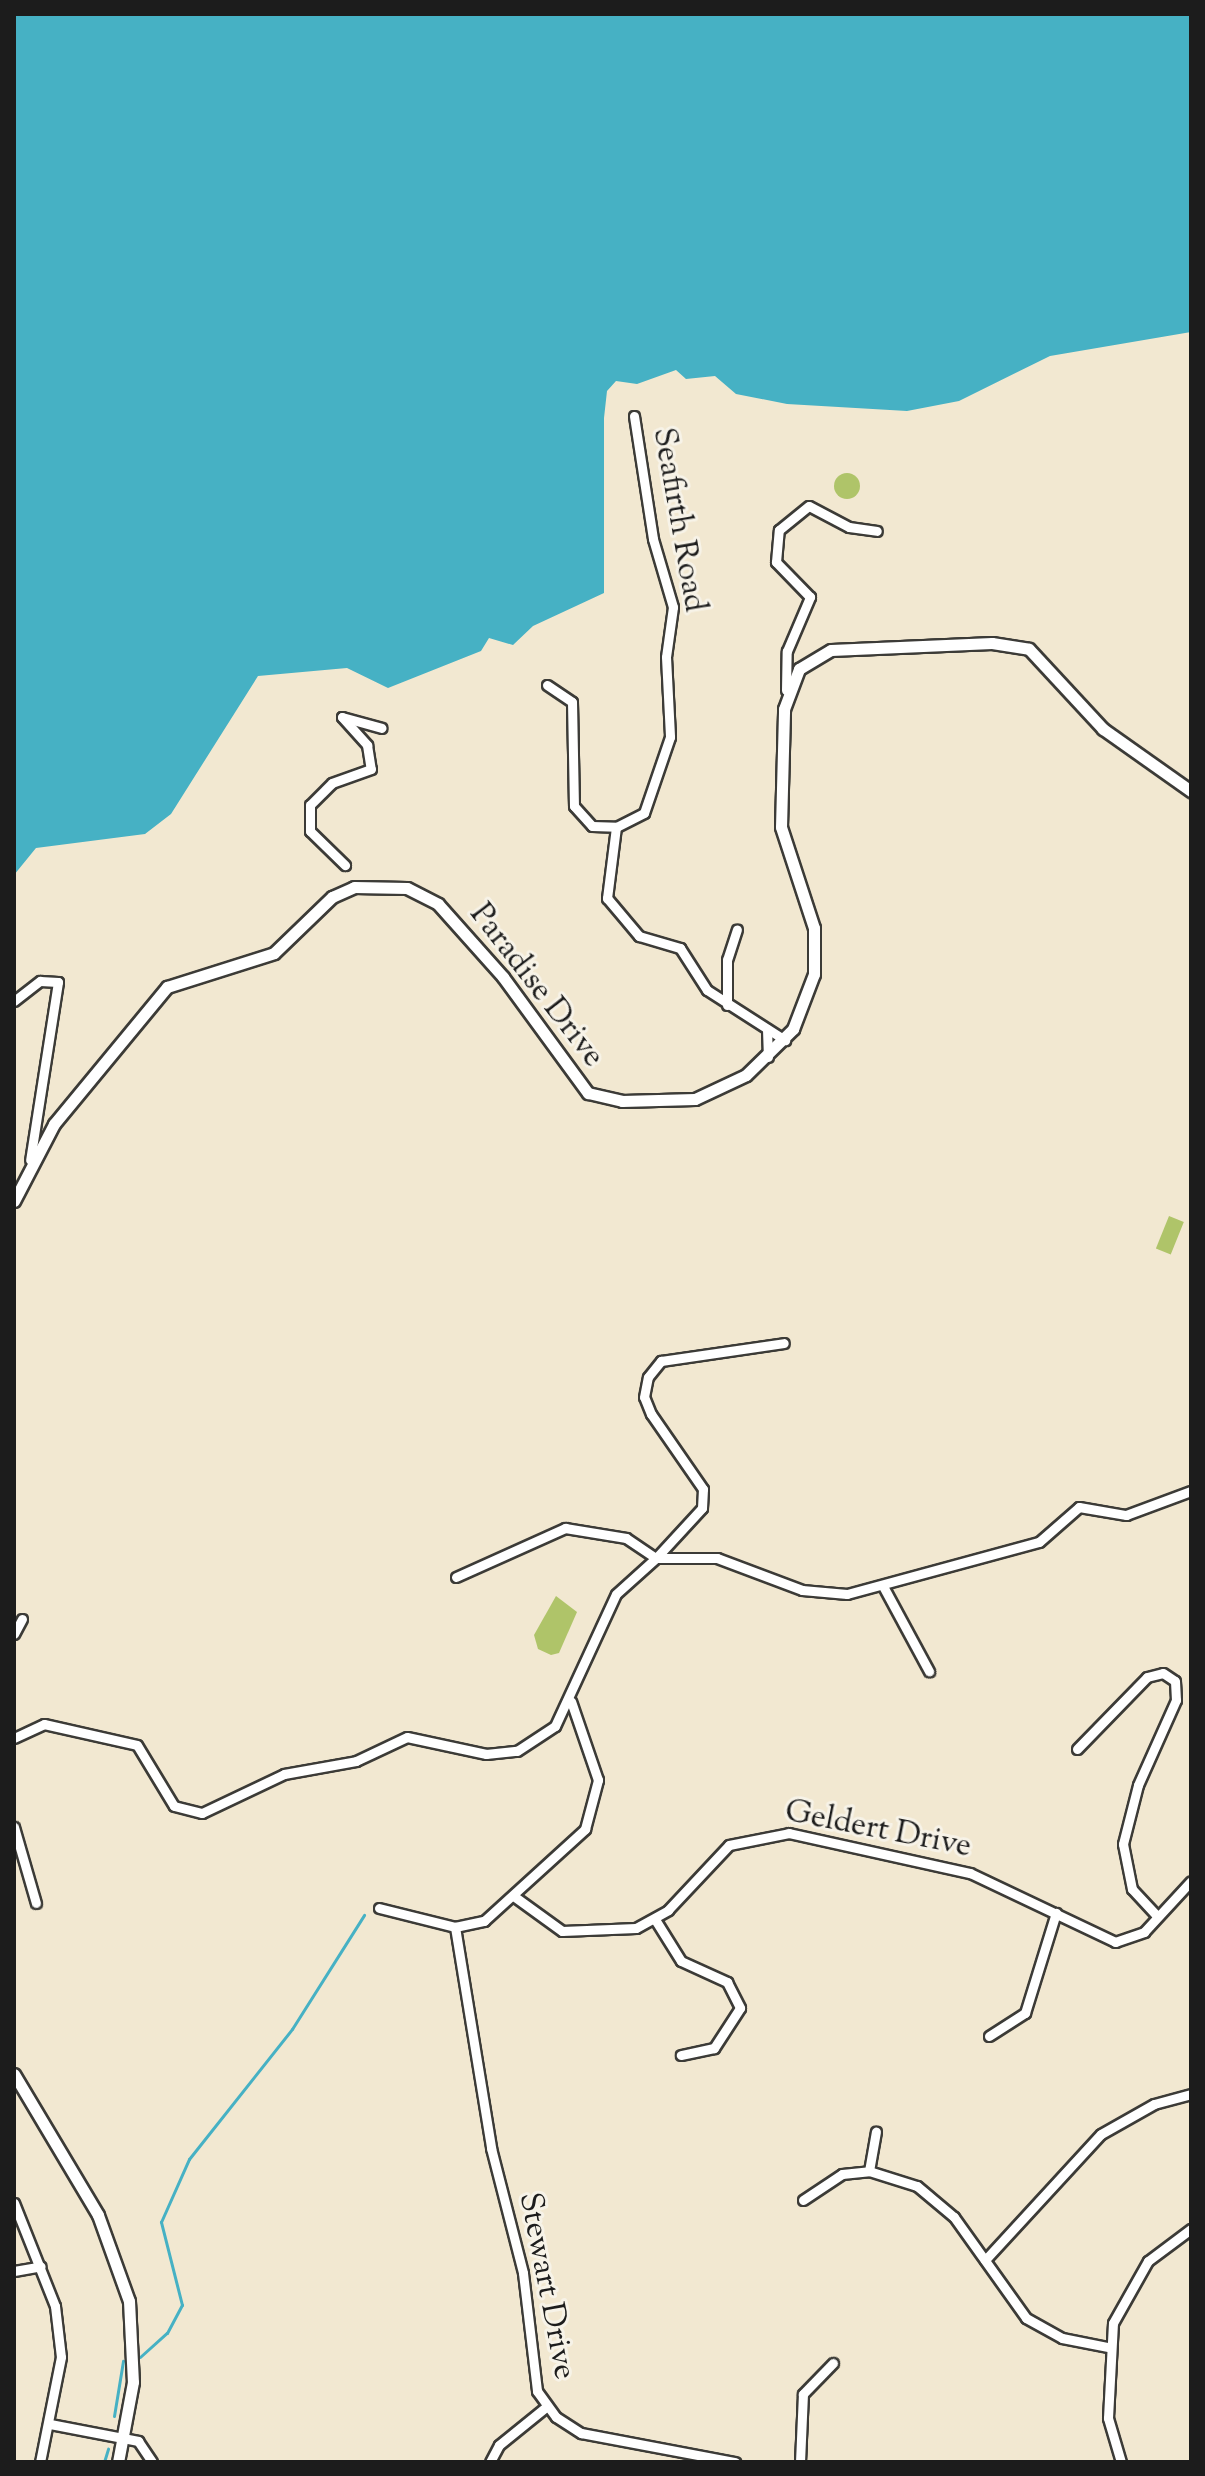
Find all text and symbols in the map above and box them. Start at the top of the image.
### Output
street label: Seafirth Road [643,425,713,615]
street label: Paradise Drive [460,897,612,1075]
street label: Geldert Drive [782,1793,974,1867]
street label: Stewart Drive [509,2189,583,2383]

